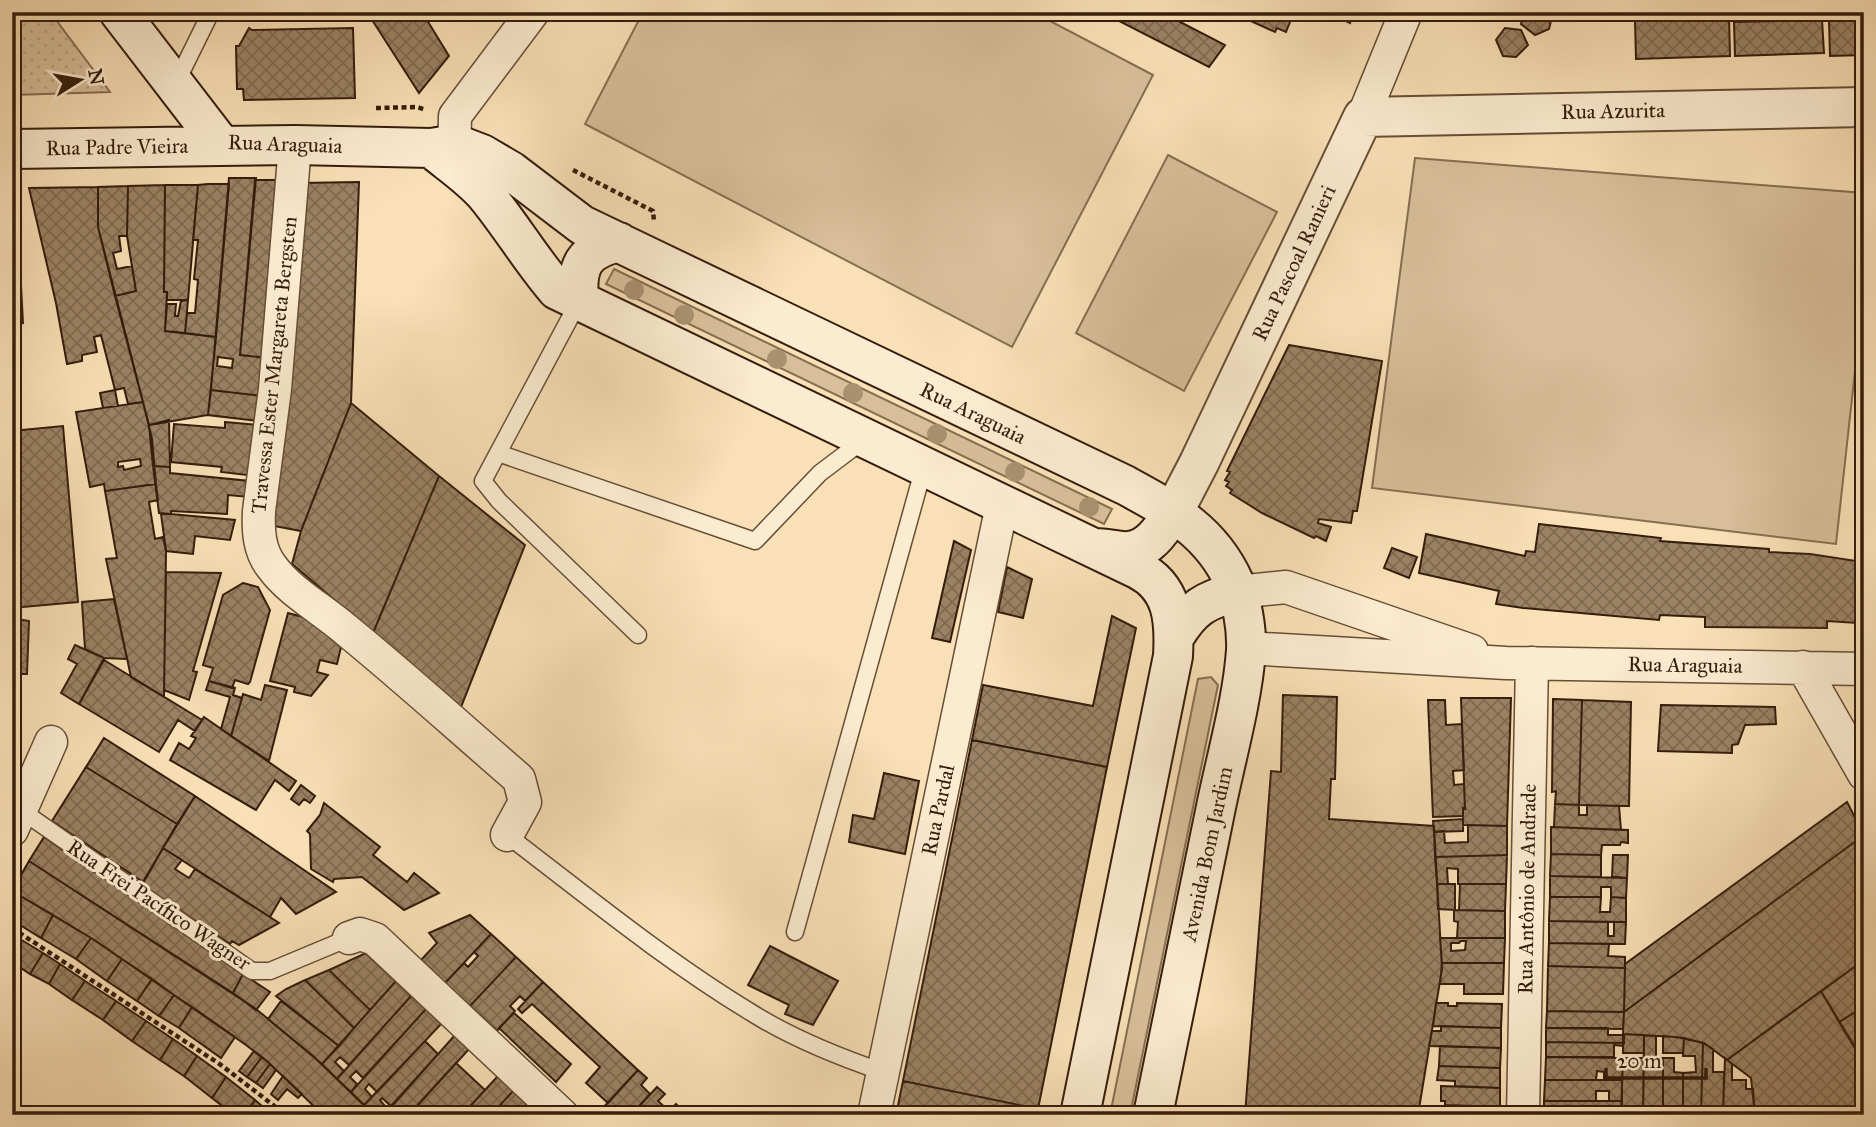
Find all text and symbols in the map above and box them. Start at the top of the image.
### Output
north arrow [46,46,116,116]
text: N [83,67,109,87]
street label: Rua Azurita [1561,97,1665,125]
street label: Rua Araguaia [227,129,343,159]
street label: Rua Padre Vieira [45,133,189,161]
street label: Rua Pascoal Ranieri [1246,181,1342,345]
street label: Travessa Ester Margareta Bergsten [245,215,303,515]
street label: Rua Araguaia [916,376,1030,450]
street label: Rua Araguaia [1627,651,1743,679]
street label: Rua Pardal [916,762,960,858]
street label: Avenida Bom Jardim [1176,764,1238,945]
street label: Rua Antônio de Andrade [1512,783,1542,995]
street label: Rua Frei Pacífico Wagner [62,834,256,976]
scale bar [1606,1036,1706,1080]
text: 20 m [1617,1048,1662,1074]

